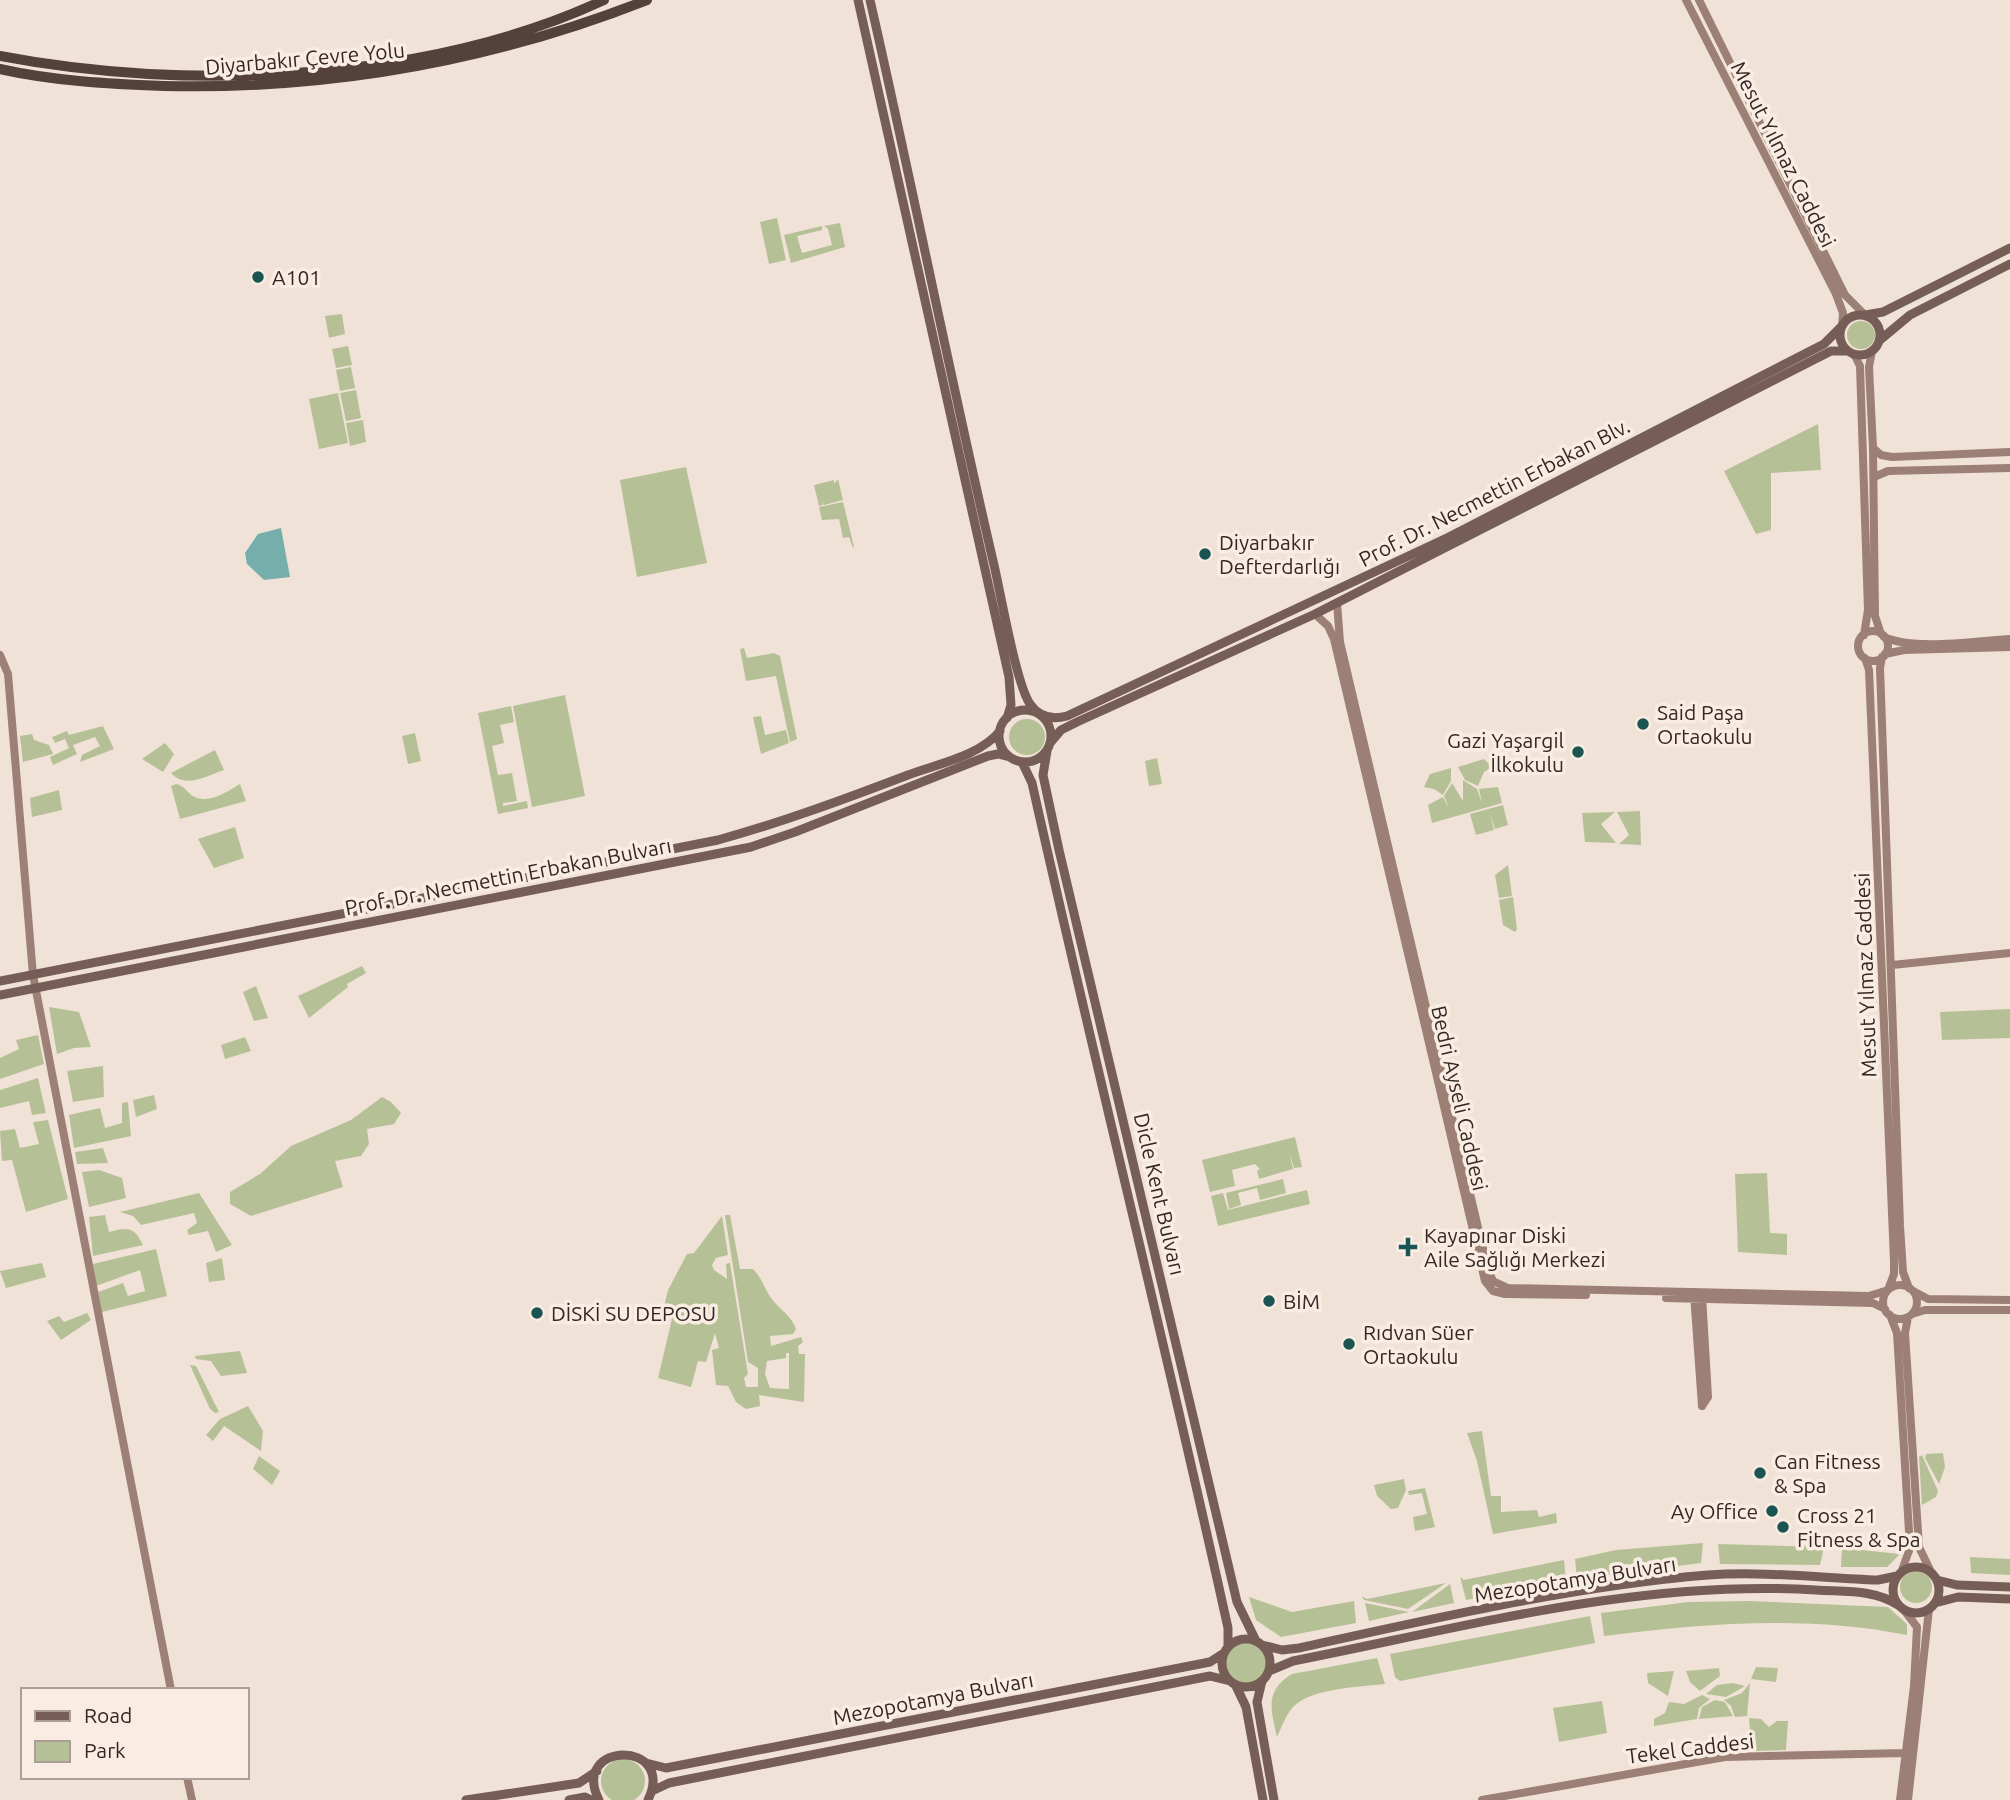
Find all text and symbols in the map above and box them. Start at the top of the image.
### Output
street label: Diyarbakır Çevre Yolu [204,37,406,79]
street label: Mesut Yılmaz Caddesi [1727,57,1841,251]
place label: A101 [272,265,321,289]
marker: A101 [250,269,266,285]
street label: Prof. Dr. Necmettin Erbakan Blv. [1355,413,1633,571]
place label: Diyarbakır Defterdarlığı [1219,530,1340,578]
marker: Diyarbakır Defterdarlığı [1197,546,1213,562]
place label: Said Paşa Ortaokulu [1657,700,1753,748]
marker: Said Paşa Ortaokulu [1635,716,1651,732]
place label: Gazi Yaşargil İlkokulu [1447,728,1564,776]
marker: Gazi Yaşargil İlkokulu [1570,744,1586,760]
street label: Prof. Dr. Necmettin Erbakan Bulvarı [343,833,673,919]
street label: Mesut Yılmaz Caddesi [1849,872,1881,1078]
street label: Bedri Ayseli Caddesi [1427,1003,1493,1193]
street label: Dicle Kent Bulvarı [1130,1111,1190,1277]
place label: Kayapınar Diski Aile Sağlığı Merkezi [1424,1223,1606,1271]
marker: Kayapınar Diski Aile Sağlığı Merkezi [1398,1237,1418,1257]
place label: BİM [1283,1289,1320,1313]
marker: BİM [1261,1293,1277,1309]
place label: DİSKİ SU DEPOSU [551,1301,716,1325]
marker: DİSKİ SU DEPOSU [529,1305,545,1321]
place label: Rıdvan Süer Ortaokulu [1363,1320,1474,1368]
marker: Rıdvan Süer Ortaokulu [1341,1336,1357,1352]
place label: Can Fitness & Spa [1774,1449,1881,1497]
marker: Can Fitness & Spa [1752,1465,1768,1481]
place label: Ay Office [1671,1499,1758,1523]
marker: Ay Office [1764,1503,1780,1519]
place label: Cross 21 Fitness & Spa [1797,1503,1921,1551]
marker: Cross 21 Fitness & Spa [1775,1519,1791,1535]
street label: Mezopotamya Bulvarı [1472,1551,1678,1607]
street label: Mezopotamya Bulvarı [831,1667,1035,1729]
legend [21,1688,248,1779]
text: Road [84,1703,132,1727]
street label: Tekel Caddesi [1625,1728,1755,1768]
text: Park [84,1738,126,1762]

